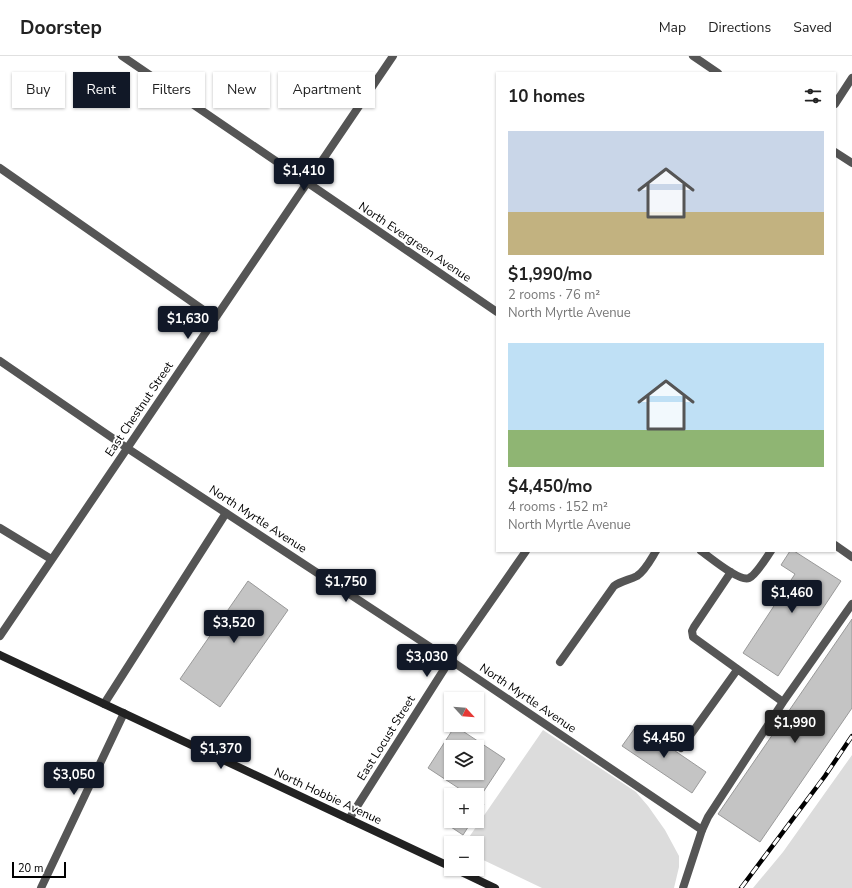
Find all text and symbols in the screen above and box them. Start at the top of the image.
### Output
text: Doorstep [20,15,102,41]
text: Map [659,18,686,37]
text: Directions [708,18,771,37]
text: Saved [793,18,832,37]
chip: Buy [12,72,65,108]
chip: Rent [73,72,130,108]
chip: Filters [138,72,205,108]
chip: New [213,72,270,108]
chip: Apartment [278,72,375,108]
text: 10 homes [508,85,585,108]
icon: filters [802,85,824,107]
icon: home [630,157,702,229]
pin: $1,410 [271,158,337,192]
text: $1,410 [283,162,325,180]
street label: North Evergreen Avenue [356,198,474,286]
text: $1,990/mo [508,263,592,286]
text: 2 rooms · 76 m² [508,286,600,304]
text: North Myrtle Avenue [508,304,631,322]
pin: $1,630 [155,306,221,340]
text: $1,630 [167,310,209,328]
street label: East Chestnut Street [101,358,177,459]
icon: home [630,369,702,441]
text: $4,450/mo [508,475,592,498]
street label: North Myrtle Avenue [206,481,310,557]
text: 4 rooms · 152 m² [508,498,608,516]
text: North Myrtle Avenue [508,516,631,534]
pin: $1,750 [313,569,379,603]
text: $1,750 [325,573,367,591]
pin: $1,460 [759,580,825,614]
text: $1,460 [771,584,813,602]
pin: $3,520 [201,610,267,644]
text: $3,520 [213,614,255,632]
pin: $3,030 [394,644,460,678]
text: $3,030 [406,648,448,666]
street label: North Myrtle Avenue [477,660,579,736]
street label: East Locust Street [353,692,419,784]
north arrow [444,692,484,732]
map controls [444,692,484,876]
pin: $1,990 [762,710,828,744]
text: $1,990 [774,714,816,732]
pin: $4,450 [631,725,697,759]
text: $4,450 [643,729,685,747]
pin: $1,370 [188,736,254,770]
text: $1,370 [200,740,242,758]
button: layers [444,740,484,780]
pin: $3,050 [41,762,107,796]
street label: North Hobbie Avenue [272,764,384,828]
text: $3,050 [53,766,95,784]
button: + [444,788,484,828]
button: − [444,836,484,876]
scale bar [12,860,66,879]
text: 20 m [18,861,43,876]

